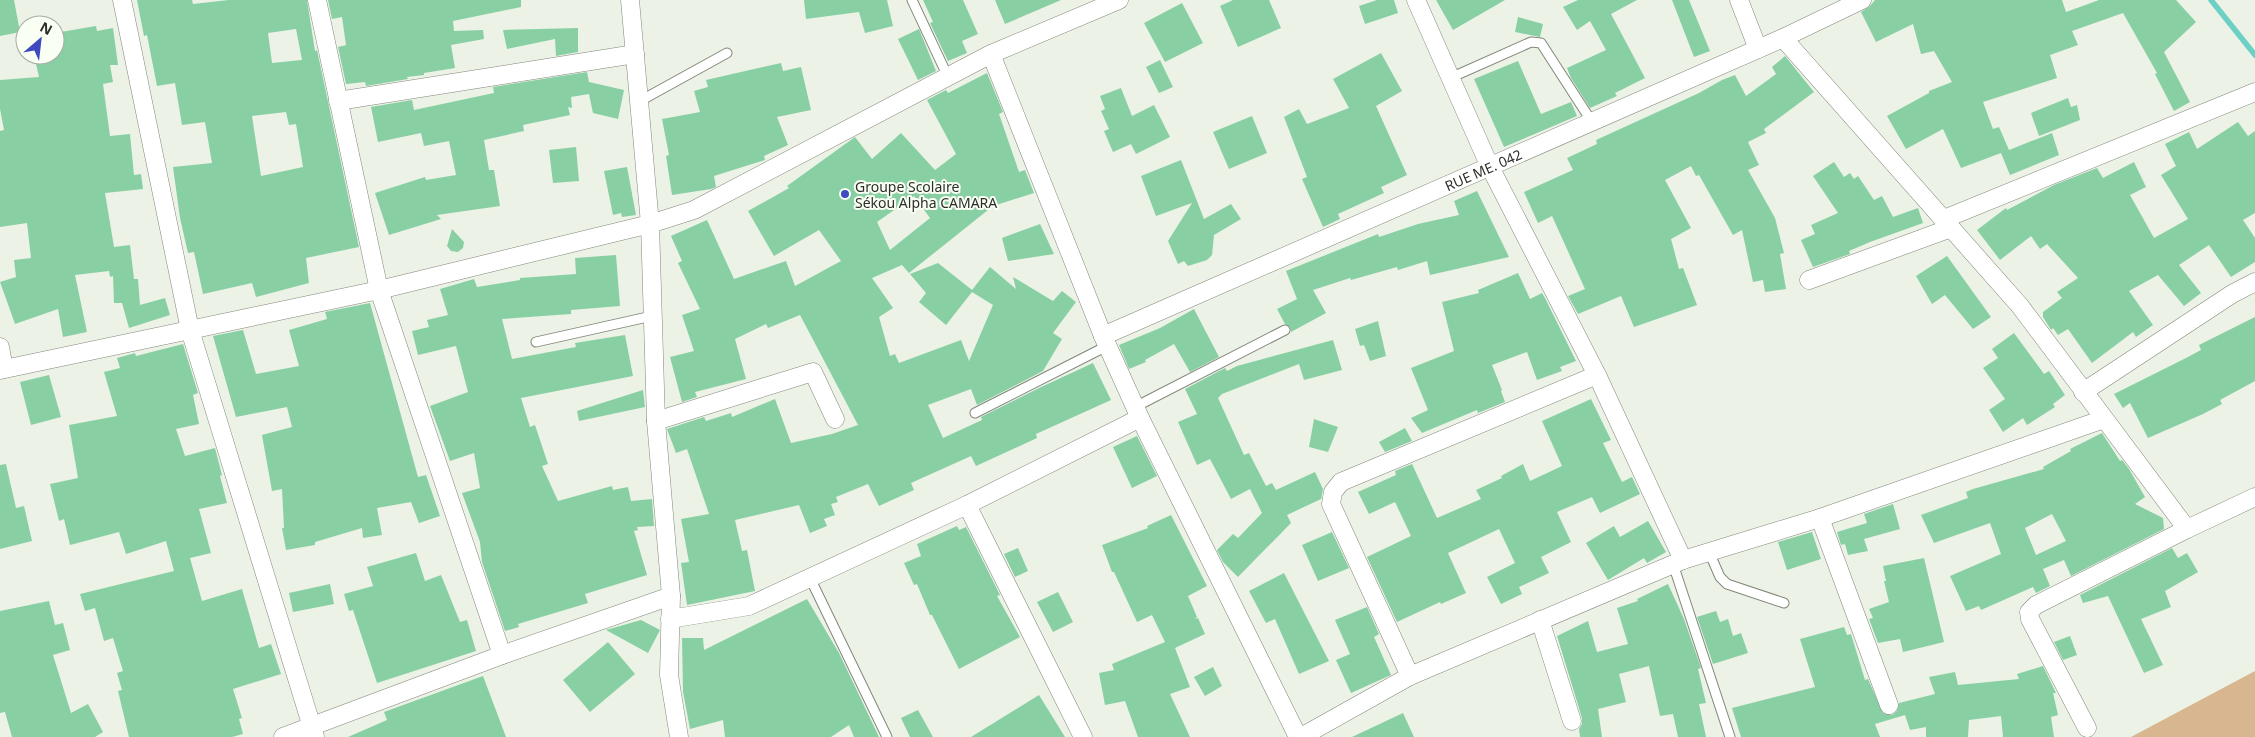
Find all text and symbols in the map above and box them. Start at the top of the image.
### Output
north arrow [15,15,65,65]
text: N [37,17,56,39]
street label: RUE ME. 042 [1442,144,1525,195]
place label: Groupe Scolaire Sékou Alpha CAMARA [855,177,997,212]
marker: Groupe Scolaire Sékou Alpha CAMARA [839,188,851,200]

